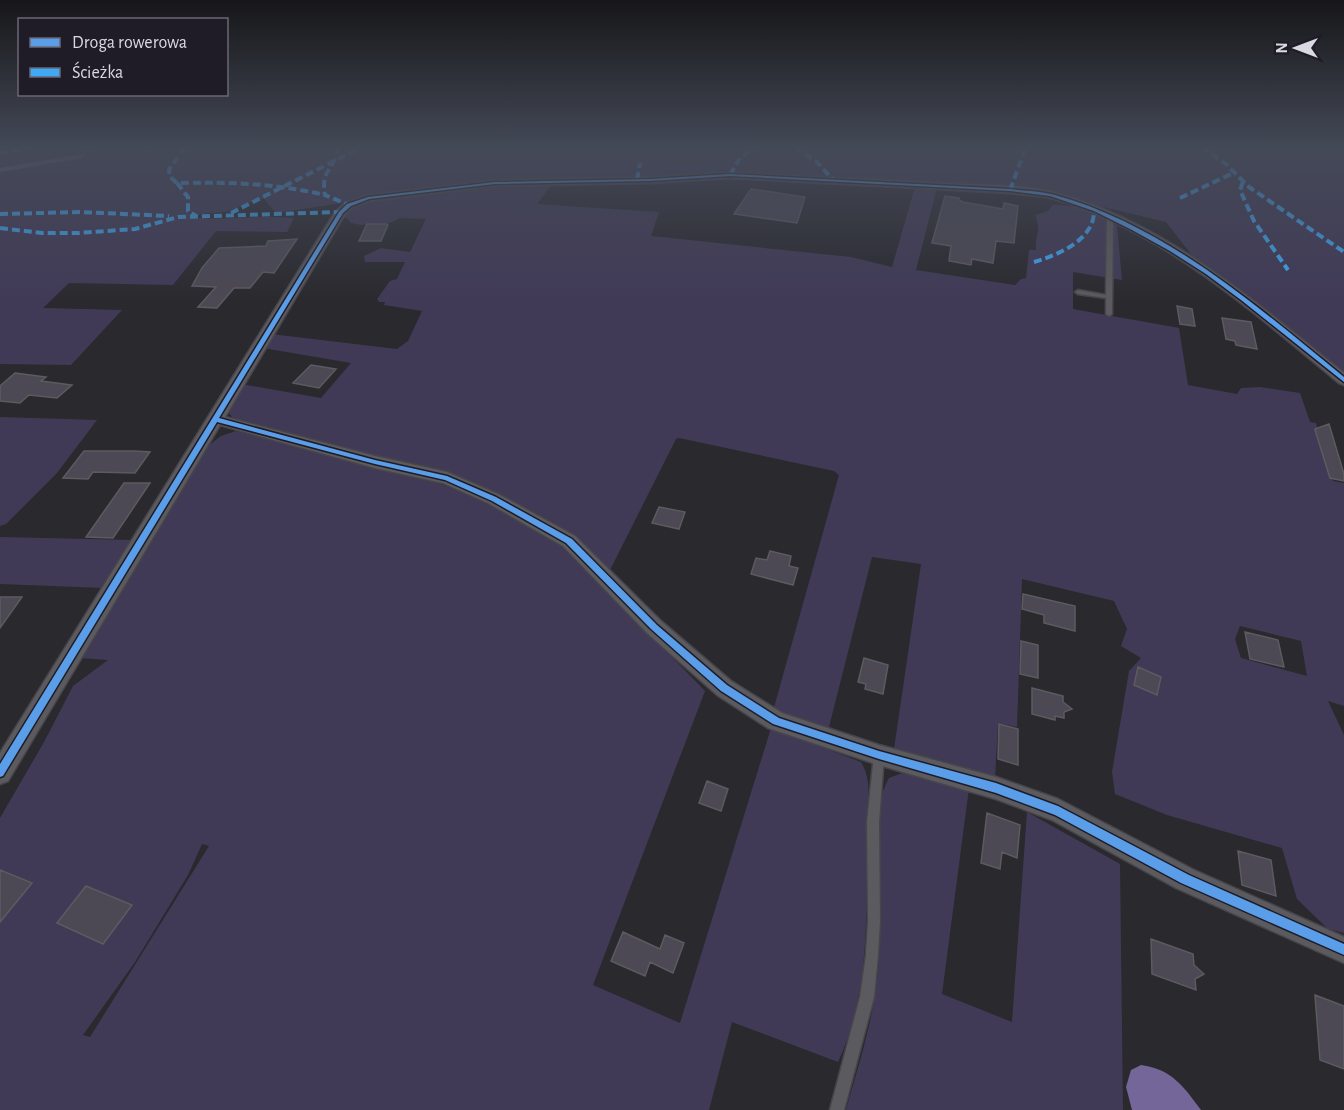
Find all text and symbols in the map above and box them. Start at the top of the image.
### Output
legend [18,18,228,96]
north arrow [1266,18,1326,78]
text: Droga rowerowa [72,34,187,52]
text: N [1274,42,1290,54]
text: Ścieżka [72,61,123,82]

